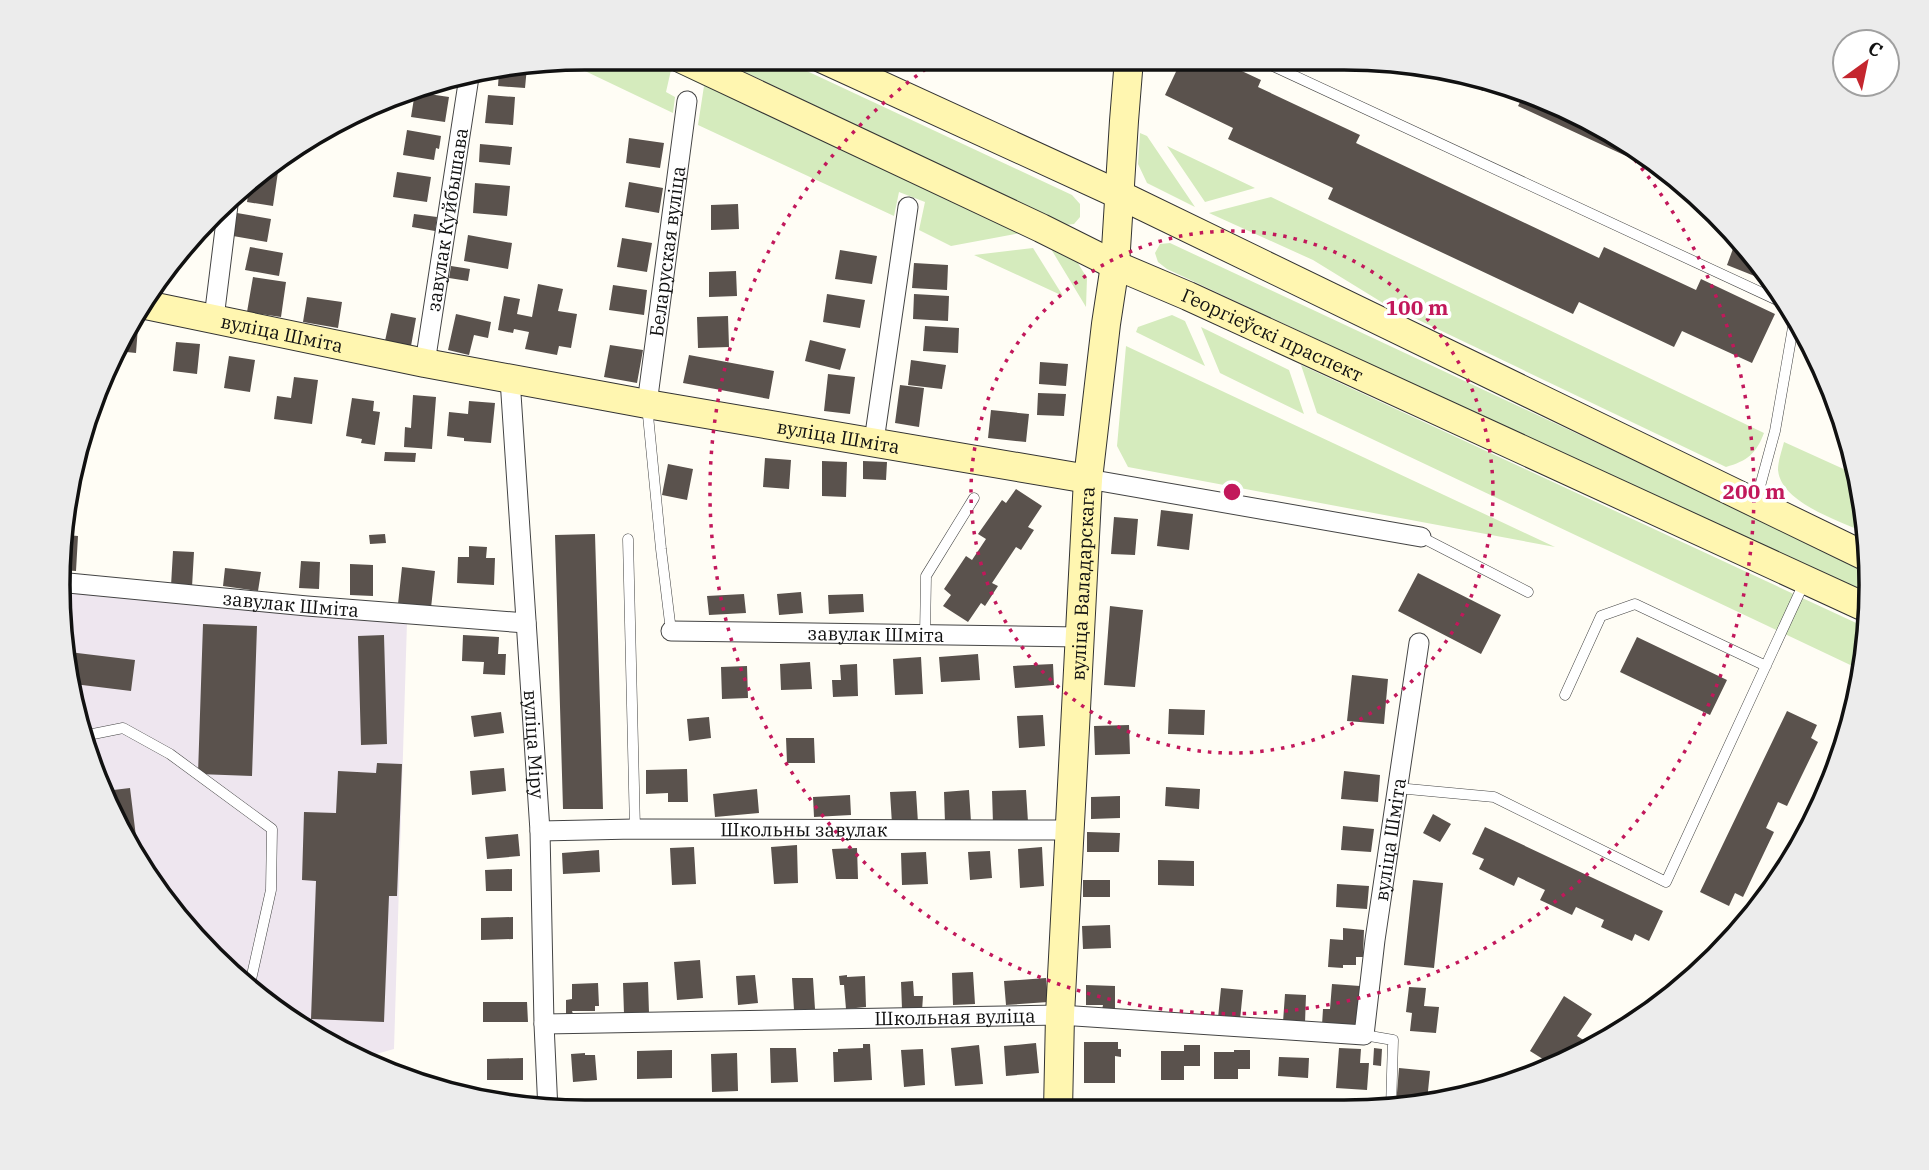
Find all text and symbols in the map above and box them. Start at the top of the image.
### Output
north arrow [1831,28,1901,98]
text: С [1863,35,1887,62]
street label: завулак Куйбышава [421,126,473,313]
street label: Беларуская вуліца [644,164,690,338]
street label: Георгіеўскі праспект [1178,283,1367,387]
text: 100 m [1385,293,1449,321]
street label: вуліца Шміта [219,309,345,358]
street label: вуліца Шміта [775,414,902,459]
text: 200 m [1722,477,1786,505]
centre of rings [1220,480,1244,504]
street label: вуліца Валадарскага [1065,486,1100,681]
street label: завулак Шміта [222,586,360,622]
street label: завулак Шміта [807,621,944,647]
street label: вуліца Міру [519,689,550,800]
street label: вуліца Шміта [1369,776,1411,903]
street label: Школьны завулак [720,817,888,842]
street label: Школьная вуліца [874,1003,1036,1030]

